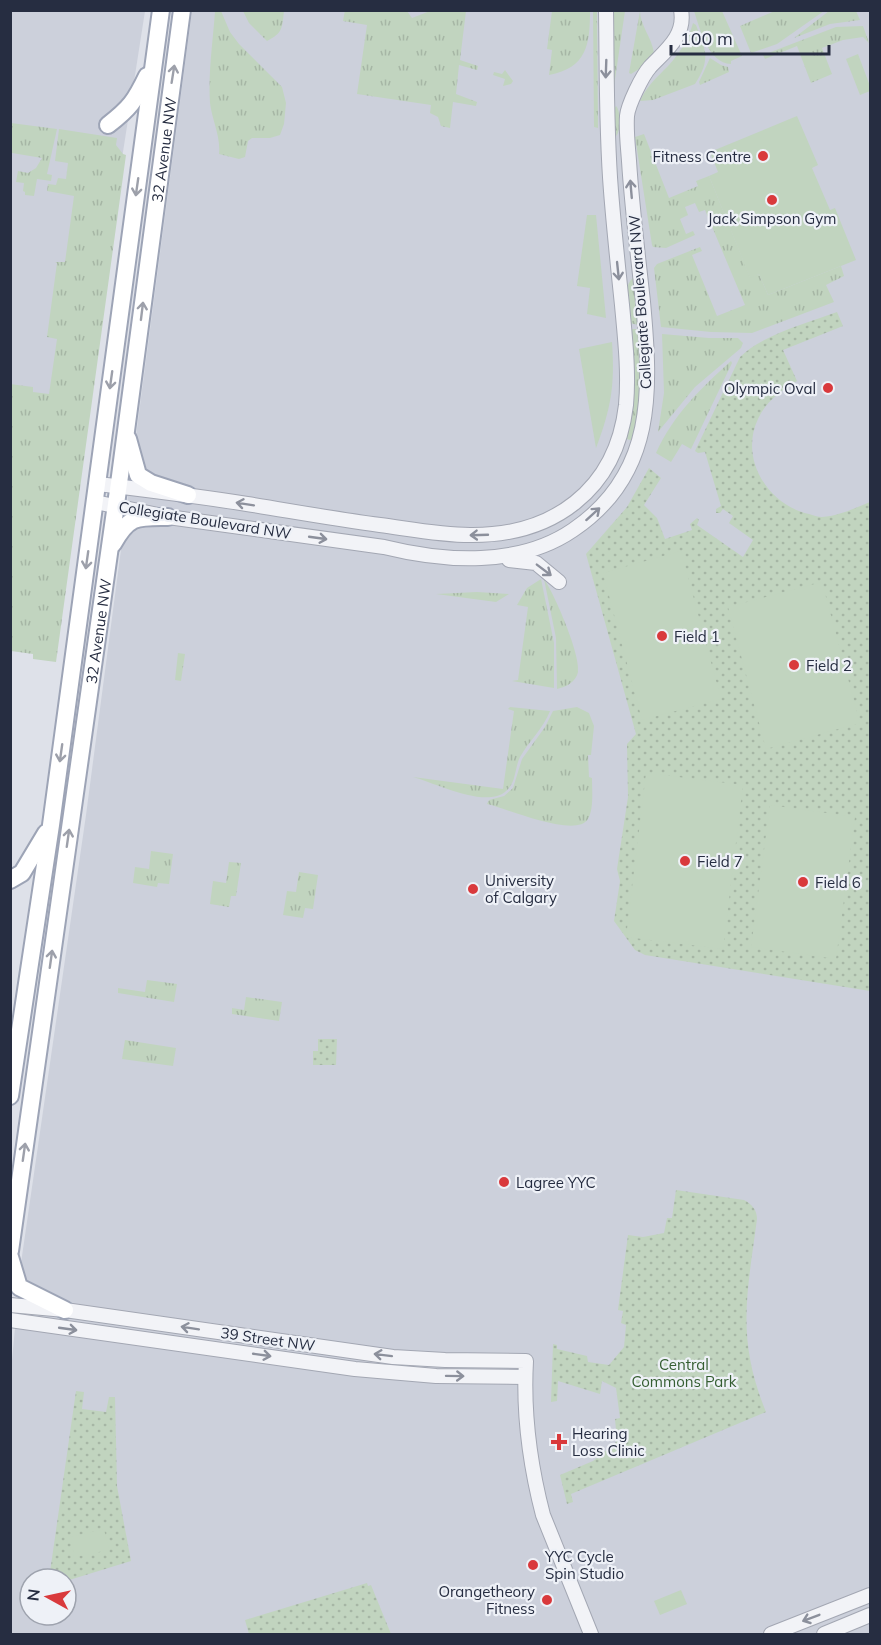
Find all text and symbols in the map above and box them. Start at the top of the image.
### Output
scale bar [671,18,828,56]
text: 100 m [680,27,733,50]
one-way arrow [601,58,612,78]
one-way arrow [168,64,179,84]
street label: 32 Avenue NW [147,96,180,203]
place label: Fitness Centre [653,147,751,166]
marker: Fitness Centre [756,149,770,163]
one-way arrow [131,177,142,197]
one-way arrow [625,179,636,199]
marker: Jack Simpson Gym [765,193,779,207]
place label: Jack Simpson Gym [708,209,836,228]
street label: Collegiate Boulevard NW [624,214,656,390]
one-way arrow [613,260,624,280]
one-way arrow [136,302,147,322]
one-way arrow [106,370,117,390]
place label: Olympic Oval [724,379,816,398]
marker: Olympic Oval [821,381,835,395]
street label: Collegiate Boulevard NW [117,497,293,543]
one-way arrow [235,498,255,509]
one-way arrow [585,507,600,521]
one-way arrow [470,529,490,541]
one-way arrow [308,532,328,543]
one-way arrow [81,549,92,569]
one-way arrow [536,563,552,576]
street label: 32 Avenue NW [81,577,115,685]
place label: Field 1 [674,627,720,646]
marker: Field 1 [655,629,669,643]
place label: Field 2 [806,656,852,675]
marker: Field 2 [787,658,801,672]
one-way arrow [55,742,66,762]
one-way arrow [62,828,73,848]
place label: Field 7 [697,852,743,871]
marker: Field 7 [678,854,692,868]
place label: University of Calgary [485,871,557,907]
place label: Field 6 [815,873,861,892]
marker: Field 6 [796,875,810,889]
marker: University of Calgary [466,882,480,896]
one-way arrow [45,949,56,969]
one-way arrow [19,1142,30,1162]
place label: Lagree YYC [516,1173,596,1192]
marker: Lagree YYC [497,1175,511,1189]
one-way arrow [58,1323,78,1334]
one-way arrow [181,1323,201,1334]
street label: 39 Street NW [220,1323,317,1355]
one-way arrow [251,1349,271,1360]
one-way arrow [374,1350,394,1361]
park label: Central Commons Park [632,1355,737,1391]
one-way arrow [445,1370,465,1382]
place label: Hearing Loss Clinic [572,1424,645,1460]
marker: Hearing Loss Clinic [550,1433,568,1451]
place label: YYC Cycle Spin Studio [544,1547,624,1583]
marker: YYC Cycle Spin Studio [526,1558,540,1572]
north arrow [18,1567,78,1627]
place label: Orangetheory Fitness [438,1582,535,1618]
text: N [22,1588,44,1602]
marker: Orangetheory Fitness [540,1593,554,1607]
one-way arrow [803,1614,821,1625]

